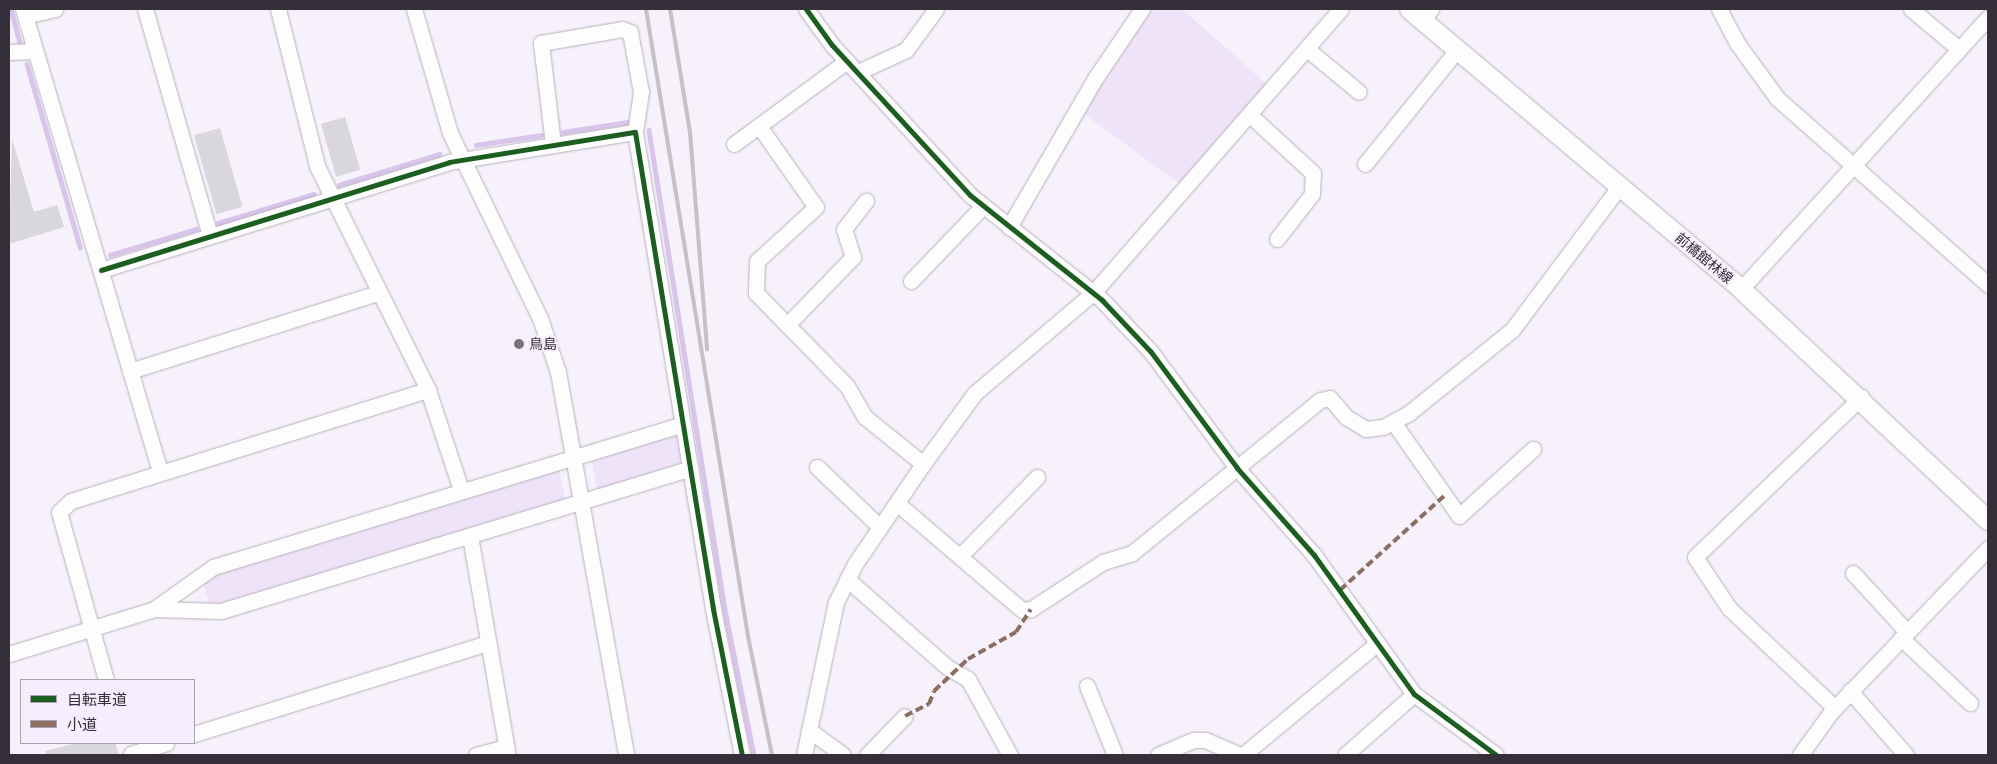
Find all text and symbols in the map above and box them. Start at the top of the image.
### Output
street label: 前橋館林線 [1672,229,1736,287]
place label: 鳥島 [529,336,557,352]
marker: 鳥島 [513,338,525,350]
legend [20,679,195,744]
text: 自転車道 [67,690,127,709]
text: 小道 [67,715,97,734]

